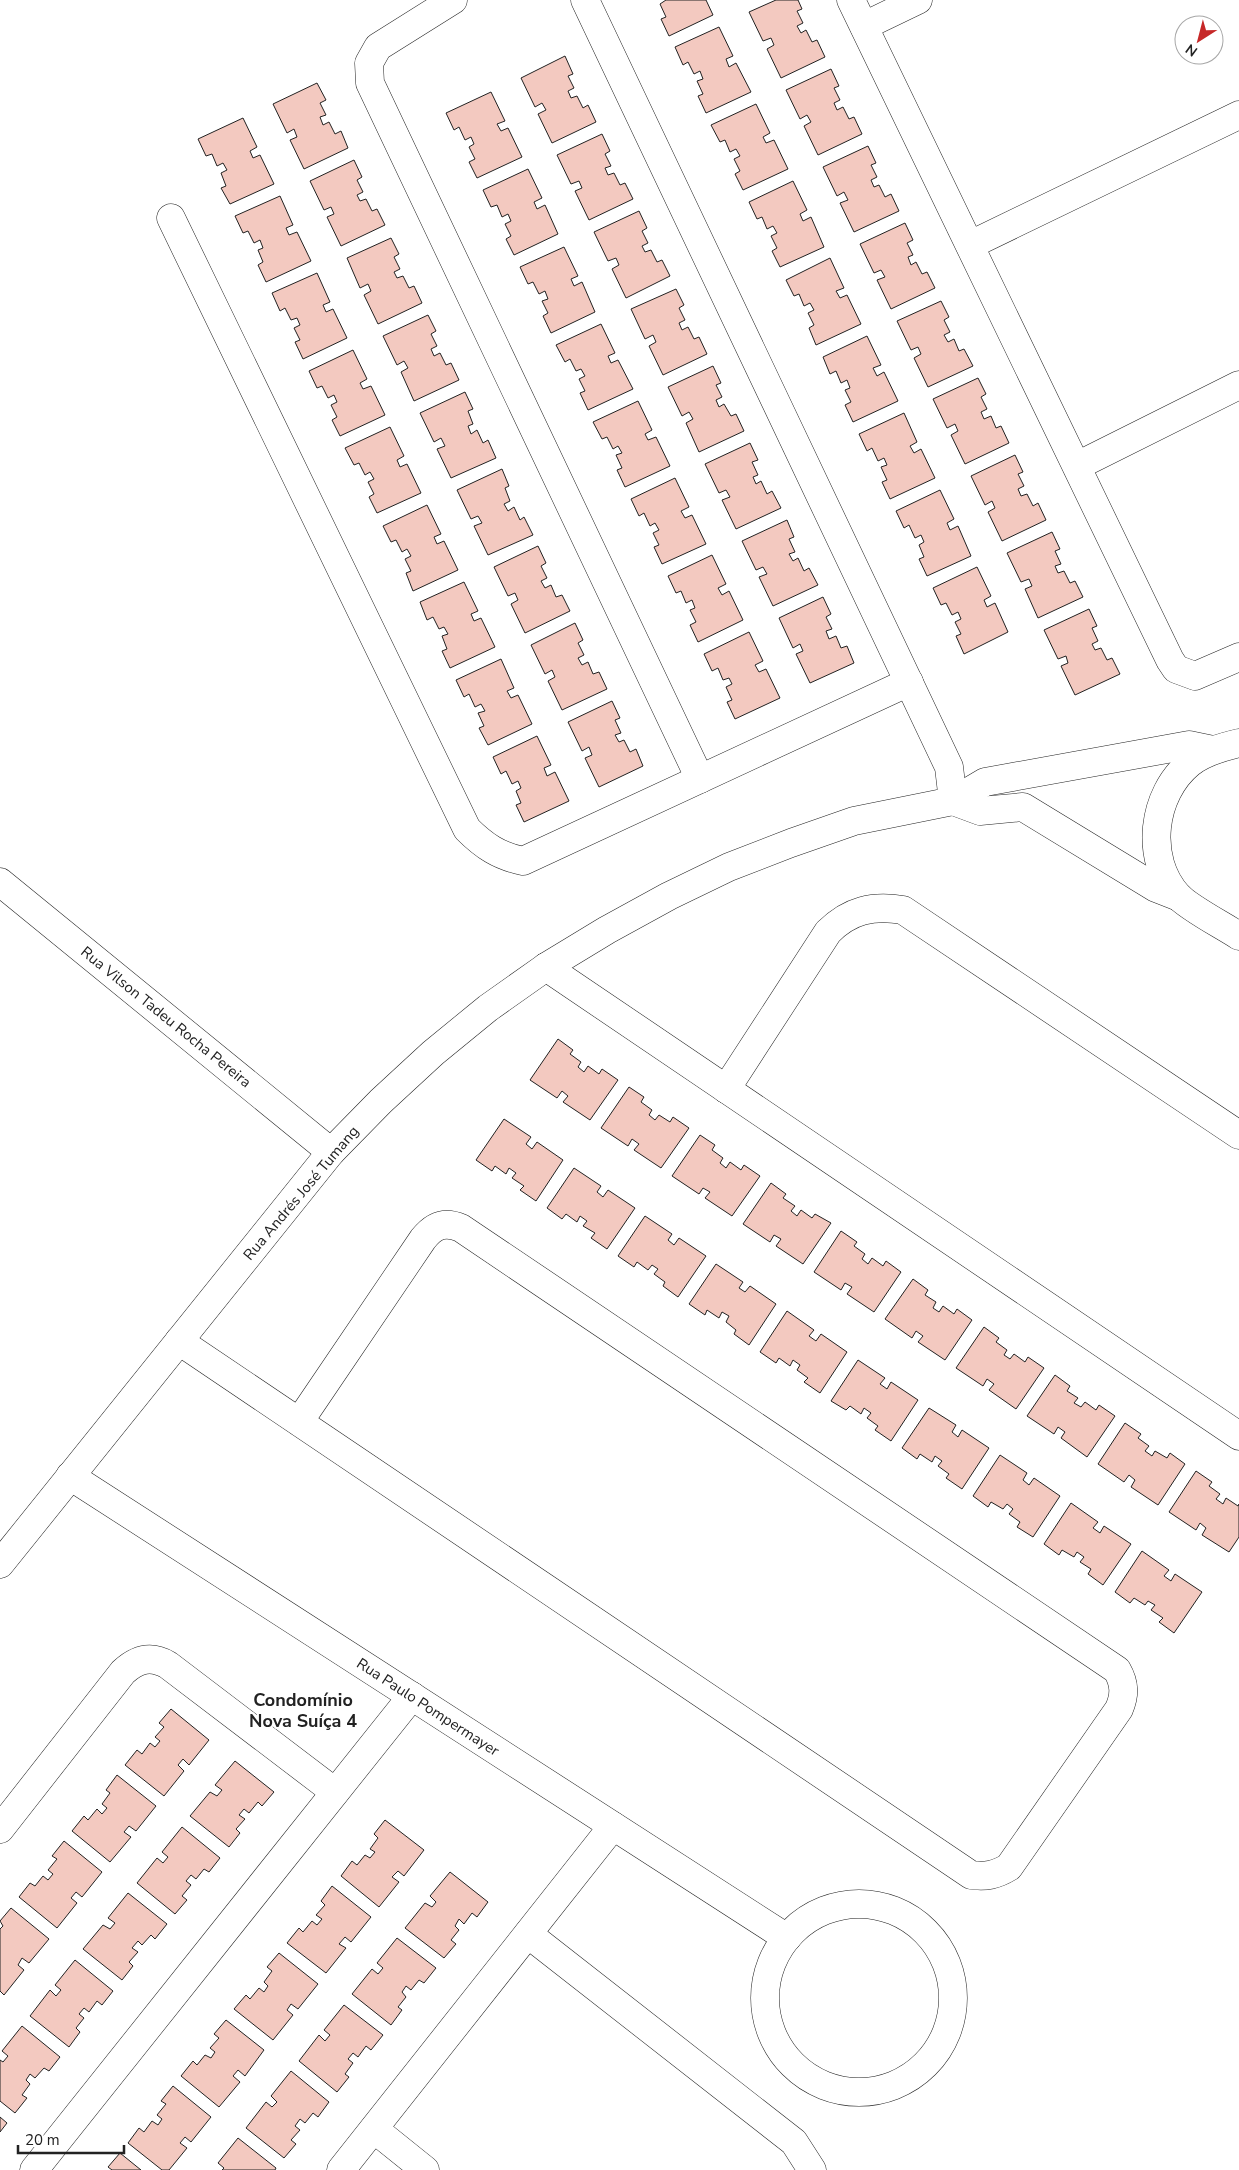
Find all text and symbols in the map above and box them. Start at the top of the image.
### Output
north arrow [1174,15,1224,65]
text: N [1182,39,1201,61]
street label: Rua Vilson Tadeu Rocha Pereira [77,942,255,1092]
street label: Rua Andrés José Tumang [239,1122,363,1264]
street label: Rua Paulo Pompermayer [353,1653,504,1761]
district label: Condomínio Nova Suíça 4 [249,1688,357,1733]
scale bar [18,2122,124,2154]
text: 20 m [25,2130,60,2150]

